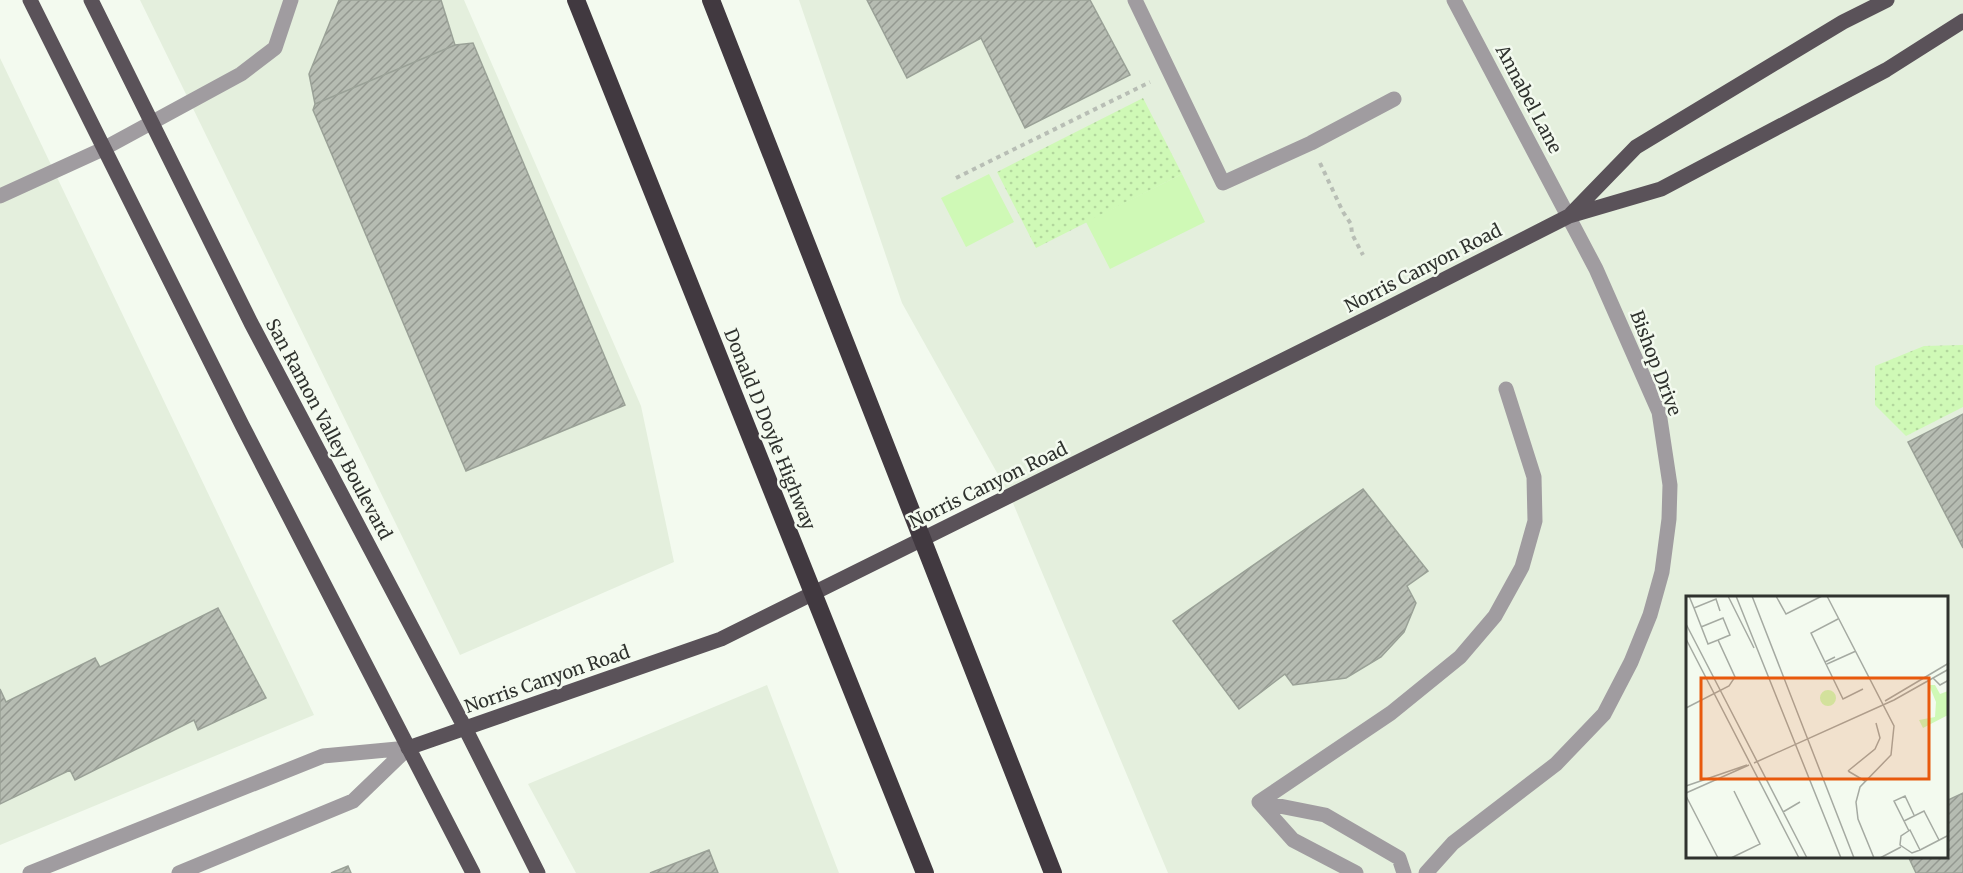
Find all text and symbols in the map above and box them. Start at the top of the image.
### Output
street label: Annabel Lane [1490,40,1567,157]
street label: Norris Canyon Road [1341,218,1505,318]
street label: Bishop Drive [1625,307,1687,419]
street label: San Ramon Valley Boulevard [261,314,397,544]
street label: Donald D Doyle Highway [719,325,821,534]
street label: Norris Canyon Road [905,437,1071,533]
inset map [1686,596,1948,858]
street label: Norris Canyon Road [461,640,633,718]

